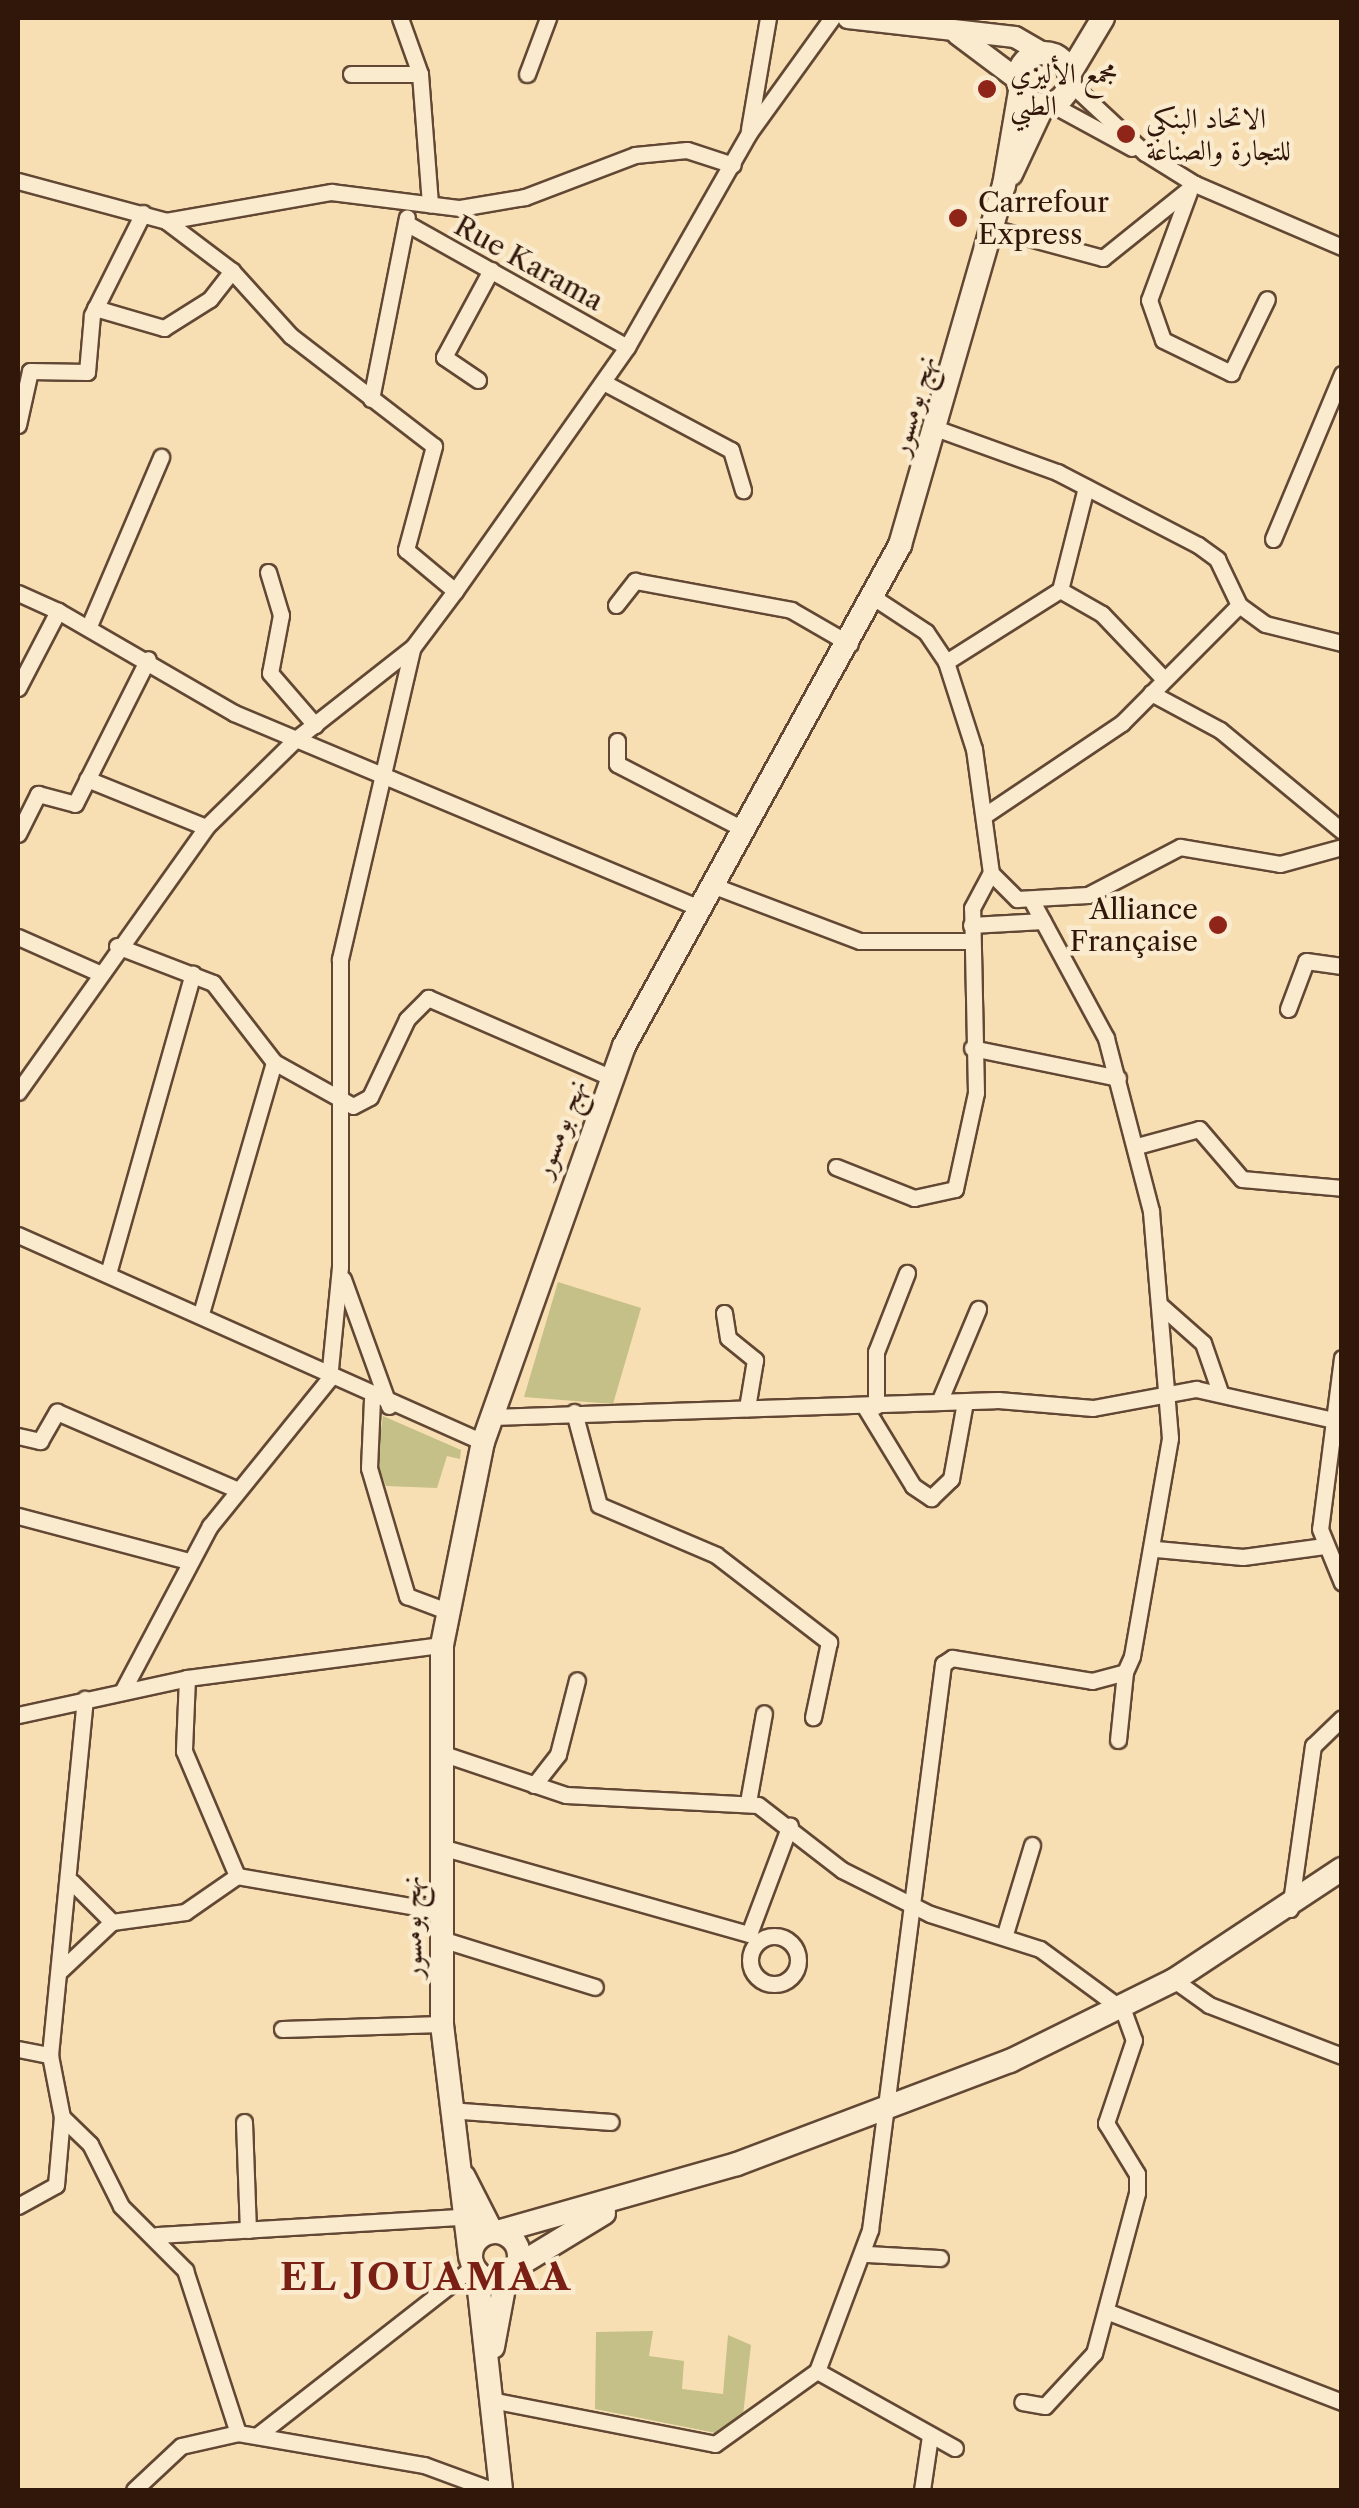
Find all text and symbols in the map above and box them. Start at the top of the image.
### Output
place label: مجمع الأليزي الطبي [1010,56,1117,122]
marker: مجمع الأليزي الطبي [974,76,1000,102]
place label: الاتحاد البنكي للتجارة والصناعة [1146,101,1291,167]
marker: الاتحاد البنكي للتجارة والصناعة [1115,123,1137,145]
place label: Carrefour Express [978,185,1109,251]
marker: Carrefour Express [947,207,969,229]
street label: Rue Karama [449,208,609,318]
street label: نهج بومسور [882,351,942,459]
place label: Alliance Française [1070,892,1198,958]
marker: Alliance Française [1207,914,1229,936]
street label: نهج بومسور [525,1074,593,1182]
street label: نهج بومسور [393,1875,429,1979]
district label: EL JOUAMAA [279,2254,573,2300]

